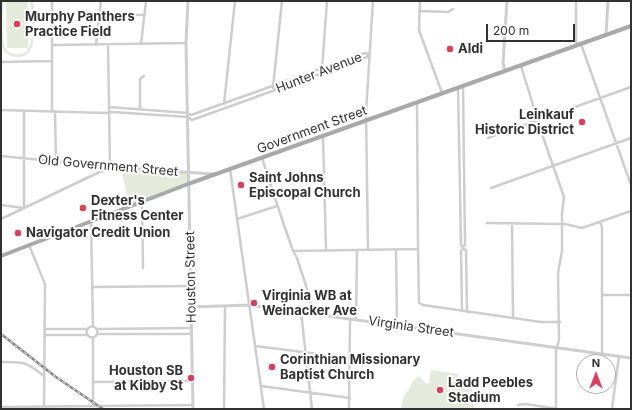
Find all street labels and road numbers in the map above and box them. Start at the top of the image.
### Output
street label: Hunter Avenue [274,49,364,97]
street label: Government Street [255,103,369,157]
street label: Old Government Street [37,152,179,180]
street label: Houston Street [182,231,200,323]
street label: Virginia Street [367,313,455,341]

